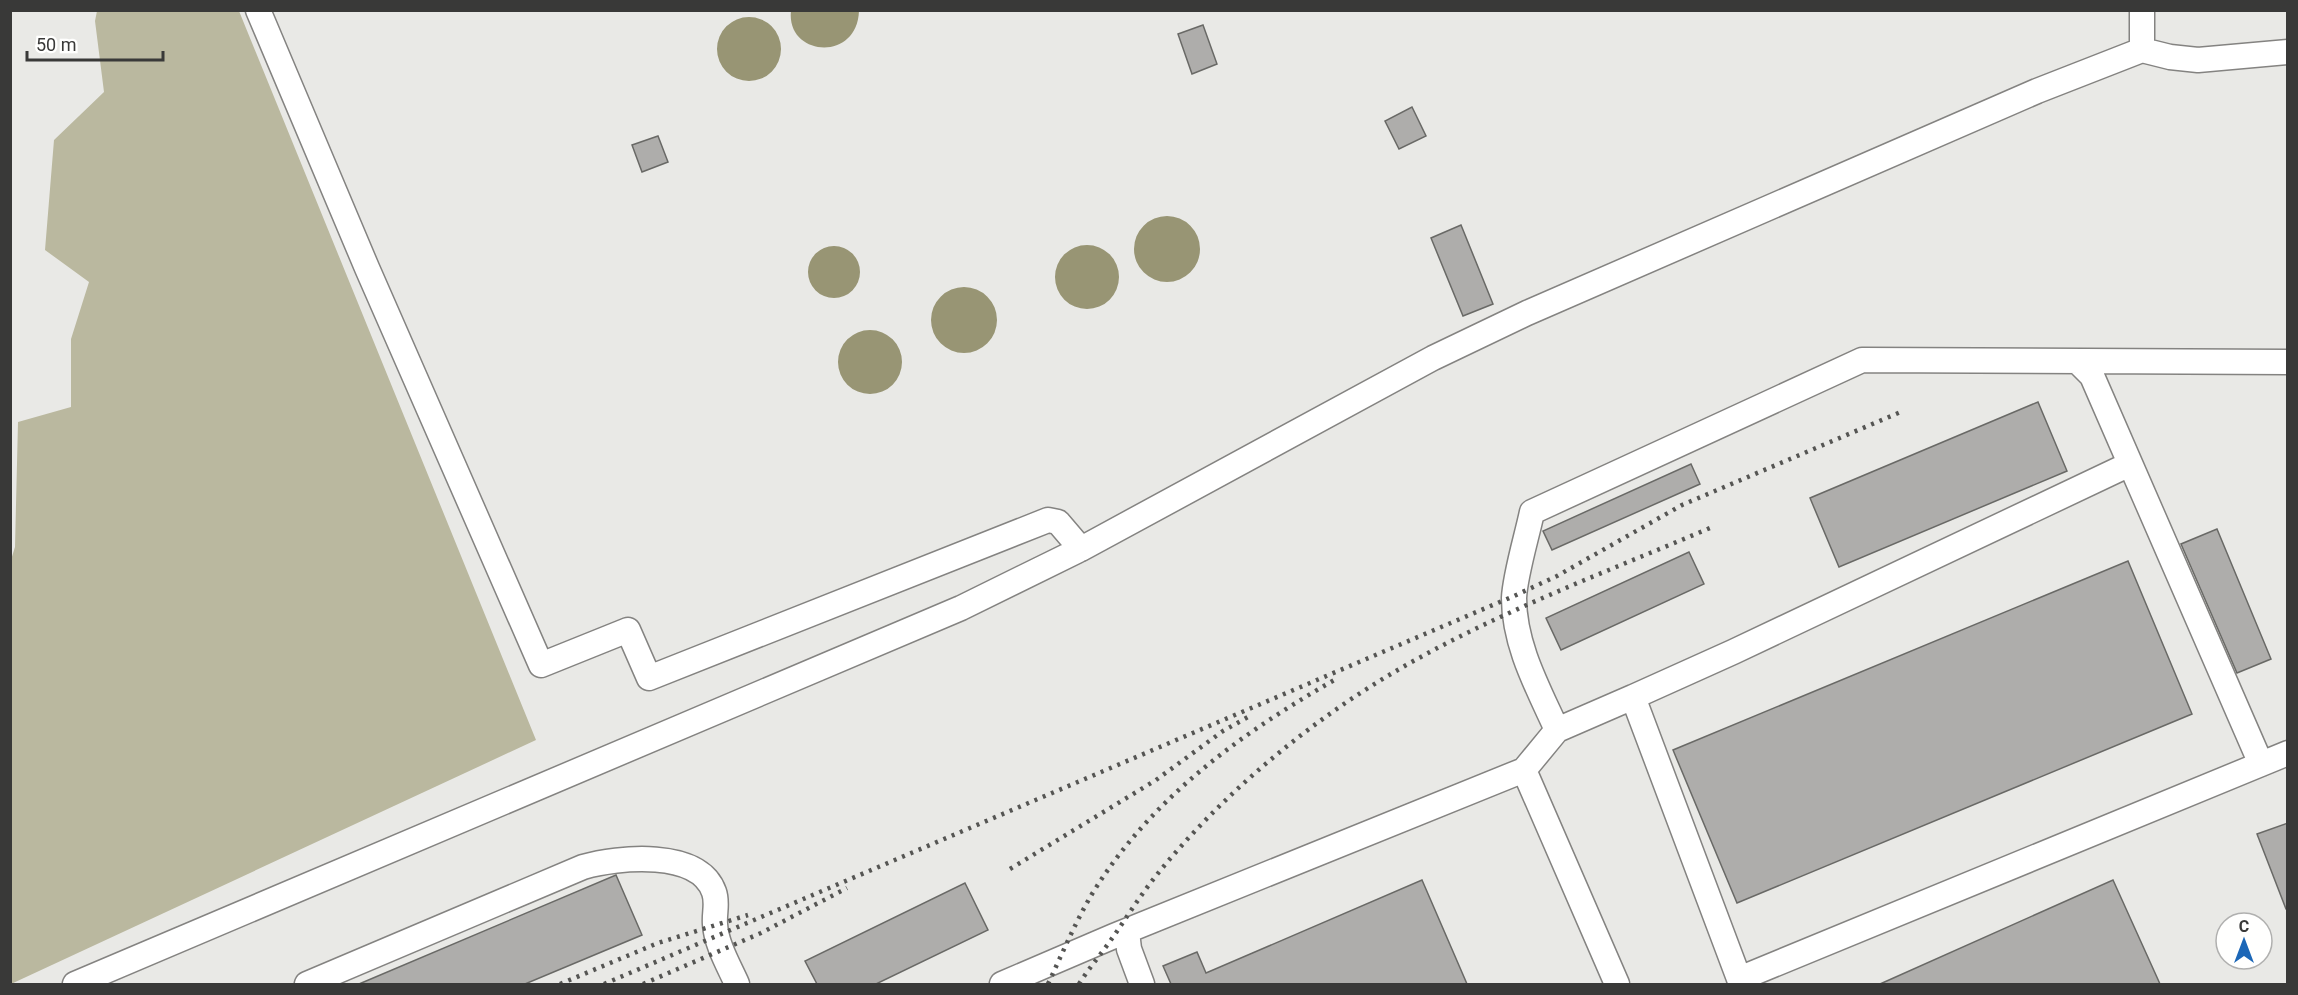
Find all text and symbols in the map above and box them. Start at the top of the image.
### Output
scale bar [27,24,164,62]
text: 50 m [36,34,76,55]
north arrow [2214,911,2274,971]
text: С [2239,917,2249,936]

